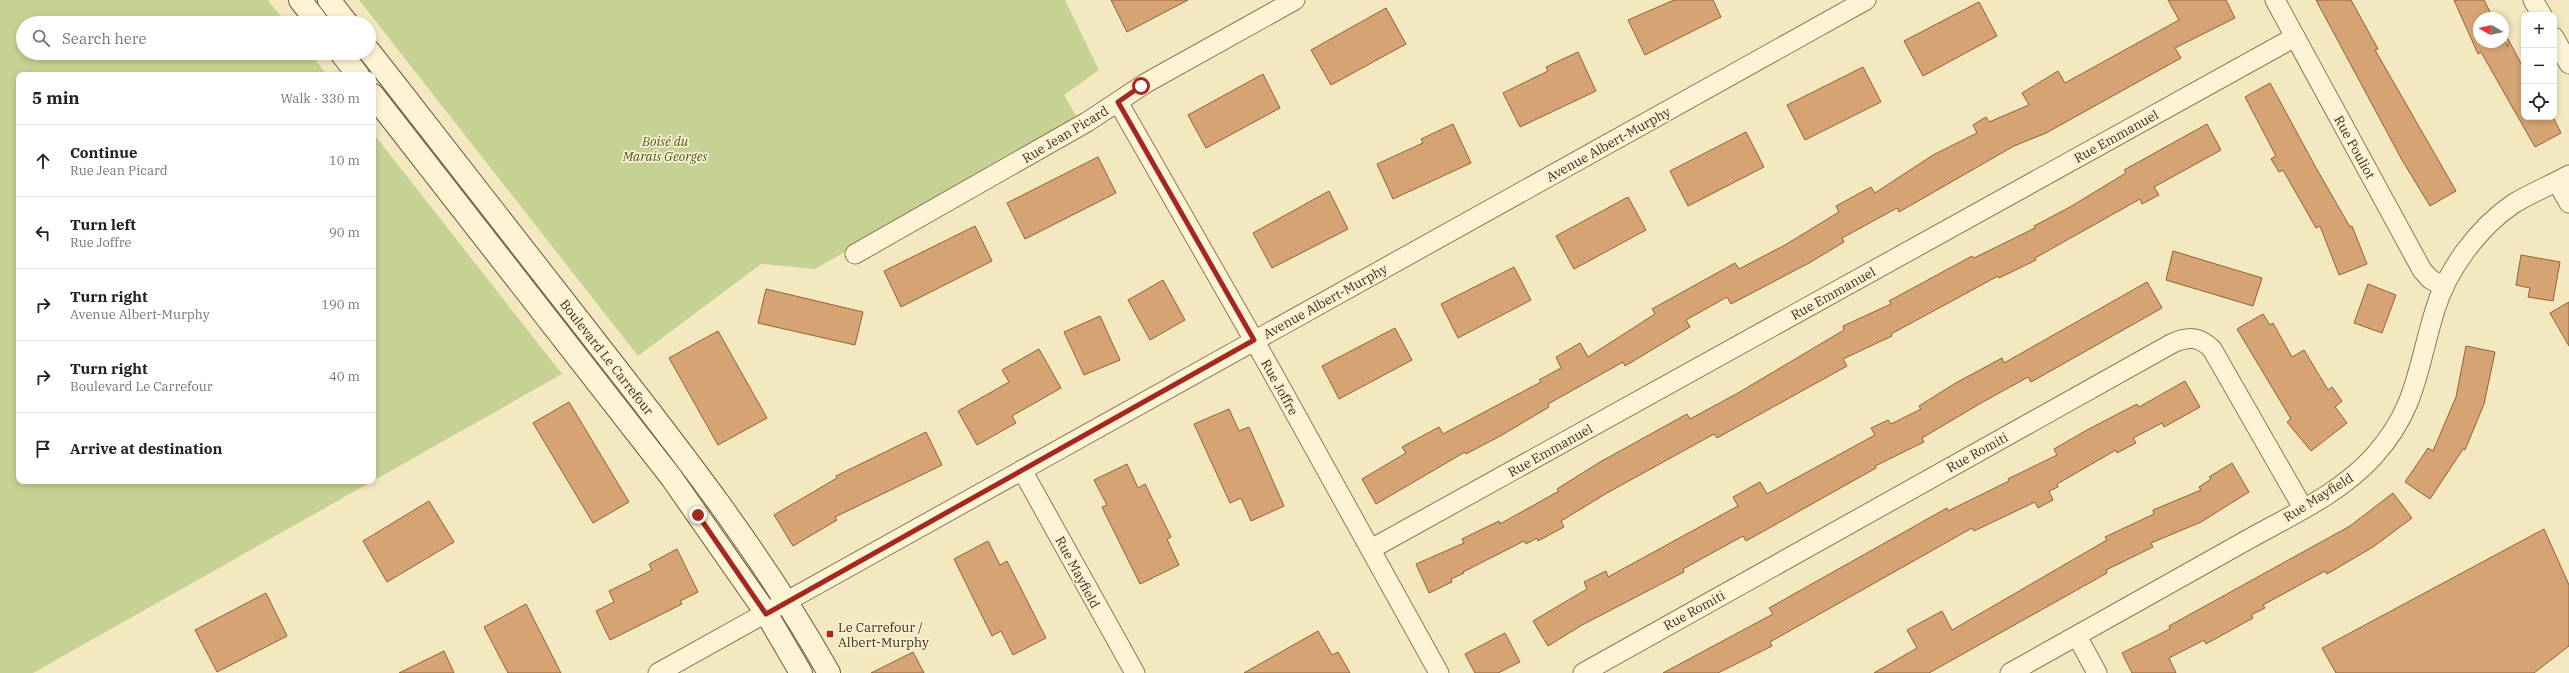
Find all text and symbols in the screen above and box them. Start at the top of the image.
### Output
north arrow [2473,12,2509,48]
map controls [2521,12,2557,120]
button: + [2521,12,2557,48]
search box [16,16,376,60]
icon: search [30,27,52,49]
text: Search here [62,29,147,48]
button: − [2521,48,2557,84]
route start [1132,77,1150,95]
button: locate [2521,84,2557,120]
text: 5 min [32,87,80,109]
text: Walk · 330 m [281,90,360,107]
street label: Rue Jean Picard [1019,102,1112,167]
street label: Avenue Albert-Murphy [1543,103,1673,186]
street label: Rue Emmanuel [2071,106,2162,167]
street label: Rue Pouliot [2330,113,2379,182]
park label: Boisé du Marais Georges [622,133,708,165]
text: Continue [70,143,137,162]
icon: ahead [32,150,54,172]
text: 10 m [329,152,360,169]
text: Rue Jean Picard [70,162,168,179]
text: Turn left [70,215,136,234]
icon: left [32,222,54,244]
text: 90 m [329,224,360,241]
text: Rue Joffre [70,234,131,251]
street label: Avenue Albert-Murphy [1260,260,1390,343]
street label: Rue Emmanuel [1788,263,1879,324]
text: Turn right [70,287,148,306]
icon: right [32,294,54,316]
text: 190 m [321,296,360,313]
street label: Boulevard Le Carrefour [556,296,657,419]
text: Avenue Albert-Murphy [70,306,210,323]
street label: Rue Joffre [1257,356,1302,418]
text: Turn right [70,359,148,378]
icon: right [32,366,54,388]
text: 40 m [329,368,360,385]
text: Boulevard Le Carrefour [70,378,213,395]
street label: Rue Emmanuel [1505,420,1596,481]
street label: Rue Romiti [1943,429,2011,476]
icon: arrive [32,438,54,460]
text: Arrive at destination [70,439,222,458]
street label: Rue Mayfield [2280,469,2356,526]
route end [689,506,707,524]
street label: Rue Mayfield [1052,533,1104,611]
street label: Rue Romiti [1660,587,1728,634]
place label: Le Carrefour / Albert-Murphy [838,619,929,651]
marker: Le Carrefour / Albert-Murphy [825,629,835,639]

